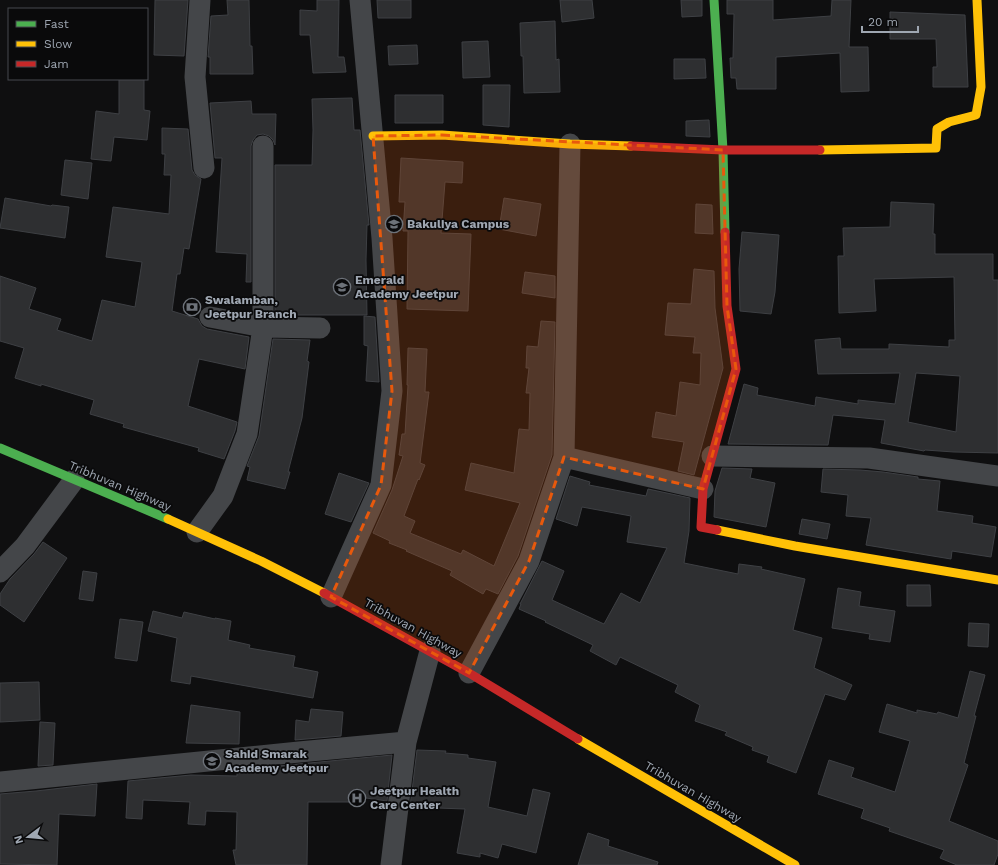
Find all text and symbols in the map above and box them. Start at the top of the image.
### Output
legend [8,8,148,80]
scale bar [862,8,918,34]
text: 20 m [868,15,898,29]
text: Fast [44,17,69,31]
text: Slow [44,37,72,51]
text: Jam [44,57,69,71]
school or university icon: Bakuliya Campus [384,214,404,234]
place label: Bakuliya Campus [407,217,510,231]
place label: Emerald Academy Jeetpur [355,273,459,301]
school or university icon: Emerald Academy Jeetpur [332,277,352,297]
place label: Swalamban, Jeetpur Branch [205,293,297,321]
bank icon: Swalamban, Jeetpur Branch [182,297,202,317]
street label: Tribhuvan Highway [67,458,174,514]
street label: Tribhuvan Highway [362,595,465,661]
place label: Sahid Smarak Academy Jeetpur [225,747,329,775]
school or university icon: Sahid Smarak Academy Jeetpur [202,751,222,771]
street label: Tribhuvan Highway [642,759,745,826]
place label: Jeetpur Health Care Center [370,784,459,812]
hospital icon: Jeetpur Health Care Center [347,788,367,808]
north arrow [8,817,48,857]
text: N [11,834,26,845]

